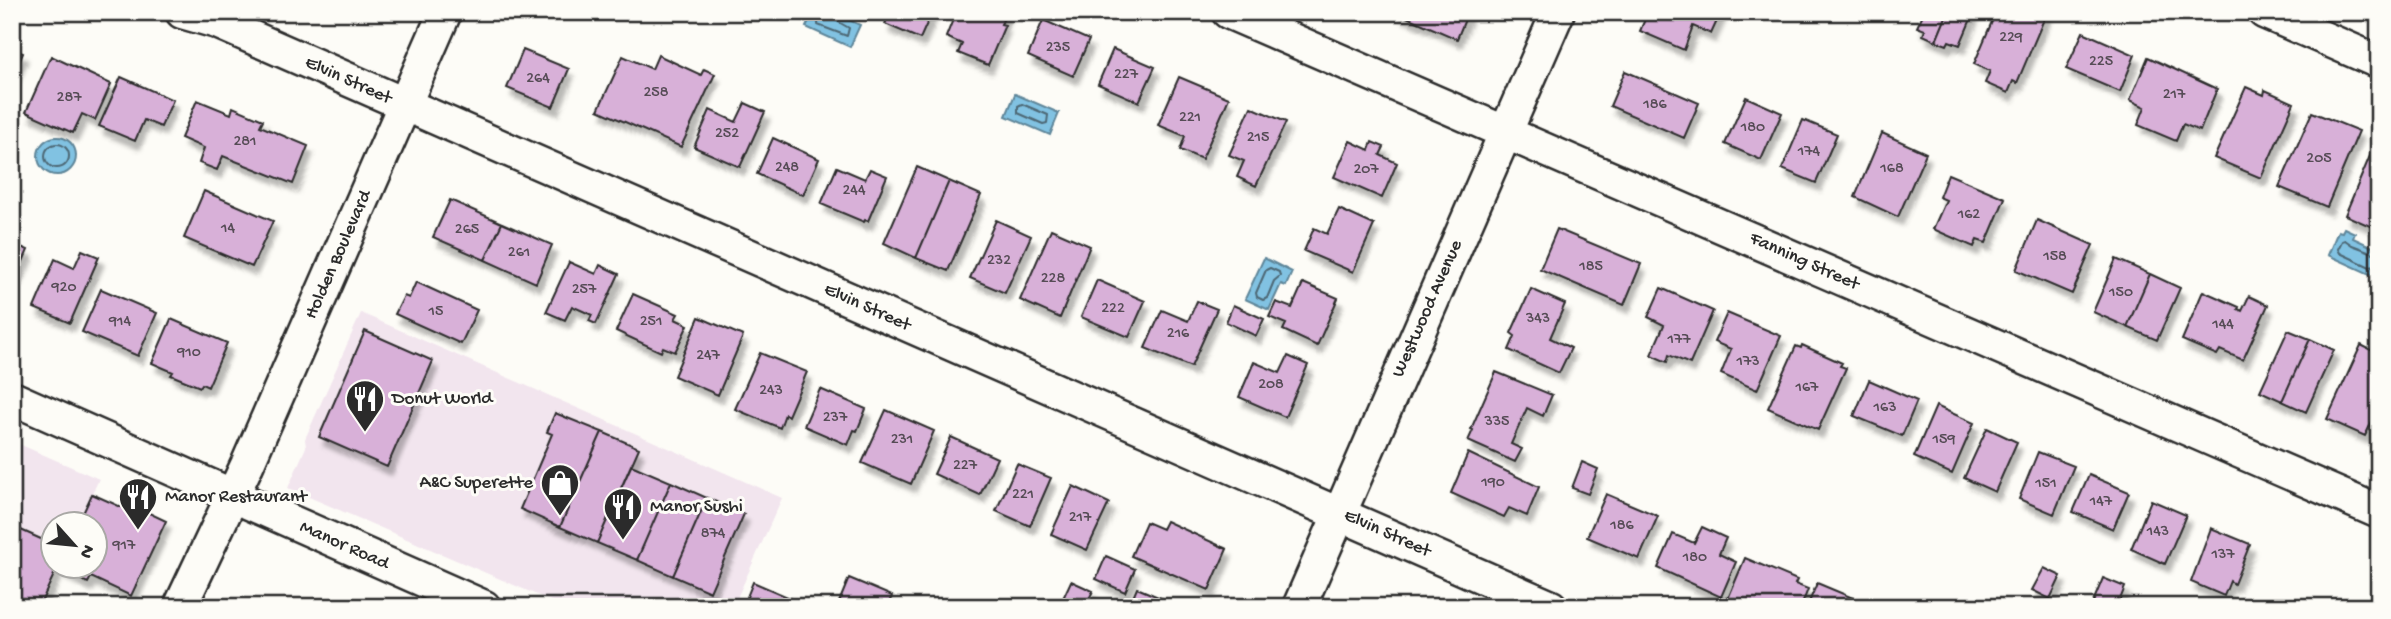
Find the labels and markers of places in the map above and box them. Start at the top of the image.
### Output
restaurant icon: Donut World [344,378,386,433]
place label: Donut World [390,388,494,411]
shop icon: A&C Superette [539,462,581,517]
place label: A&C Superette [420,472,533,495]
restaurant icon: Manor Restaurant [117,476,159,531]
place label: Manor Restaurant [165,486,309,509]
restaurant icon: Manor Sushi [602,486,644,541]
place label: Manor Sushi [650,496,743,519]

